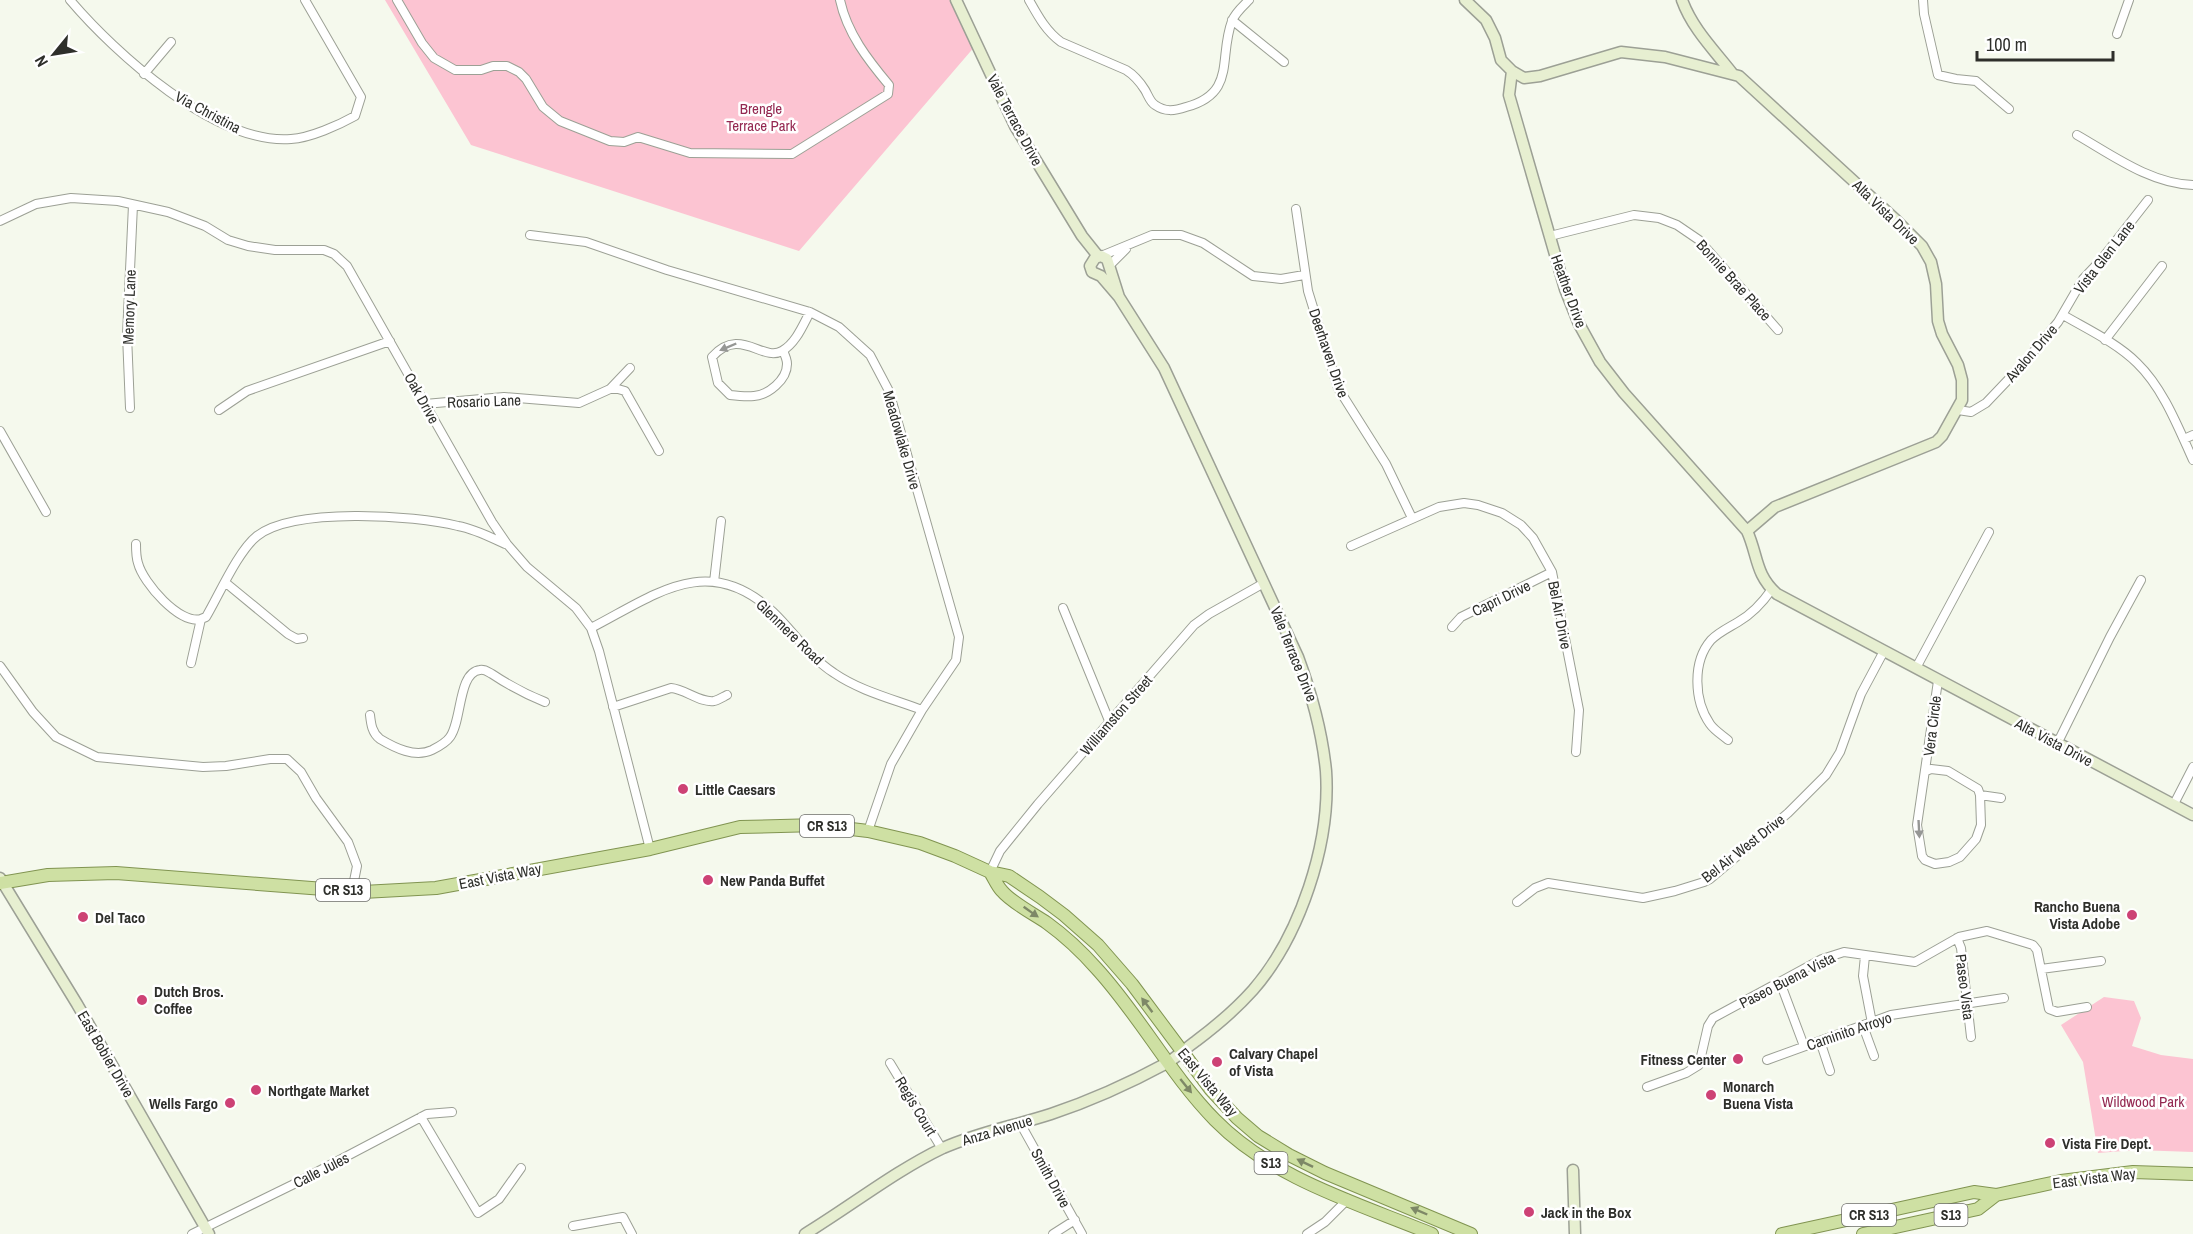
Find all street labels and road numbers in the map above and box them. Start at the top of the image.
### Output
street label: Vale Terrace Drive [982,71,1048,170]
street label: Via Christina [171,86,245,138]
street label: Alta Vista Drive [1847,174,1924,249]
street label: Vista Glen Lane [2069,216,2139,298]
street label: Bonnie Brae Place [1692,235,1776,325]
street label: Heather Drive [1546,251,1592,331]
street label: Memory Lane [117,269,141,345]
street label: Deerhaven Drive [1304,306,1354,401]
street label: Avalon Drive [1999,320,2062,387]
street label: Oak Drive [399,369,445,427]
street label: Meadowlake Drive [878,388,926,492]
street label: Rosario Lane [447,389,521,413]
street label: Capri Drive [1468,575,1534,621]
street label: Bel Air Drive [1543,579,1577,651]
street label: Glenmere Road [751,594,829,670]
street label: Vale Terrace Drive [1265,603,1323,705]
street label: Williamston Street [1075,670,1157,760]
street label: Vera Circle [1918,694,1946,757]
street label: Alta Vista Drive [2011,712,2097,771]
street label: Bel Air West Drive [1697,809,1789,887]
road number: CR S13 [800,815,854,837]
street label: East Vista Way [457,858,544,894]
road number: CR S13 [316,879,370,901]
street label: Paseo Buena Vista [1735,947,1839,1013]
street label: Paseo Vista [1951,953,1979,1021]
street label: East Bobier Drive [73,1007,139,1101]
street label: Caminito Arroyo [1804,1007,1895,1055]
street label: East Vista Way [1173,1043,1243,1121]
street label: Regis Court [890,1072,942,1140]
street label: Anza Avenue [958,1109,1035,1151]
street label: Smith Drive [1026,1145,1076,1212]
street label: Calle Jules [289,1147,353,1193]
road number: S13 [1254,1152,1288,1174]
street label: East Vista Way [2051,1162,2138,1194]
road number: CR S13 [1842,1204,1896,1226]
road number: S13 [1934,1204,1968,1226]

